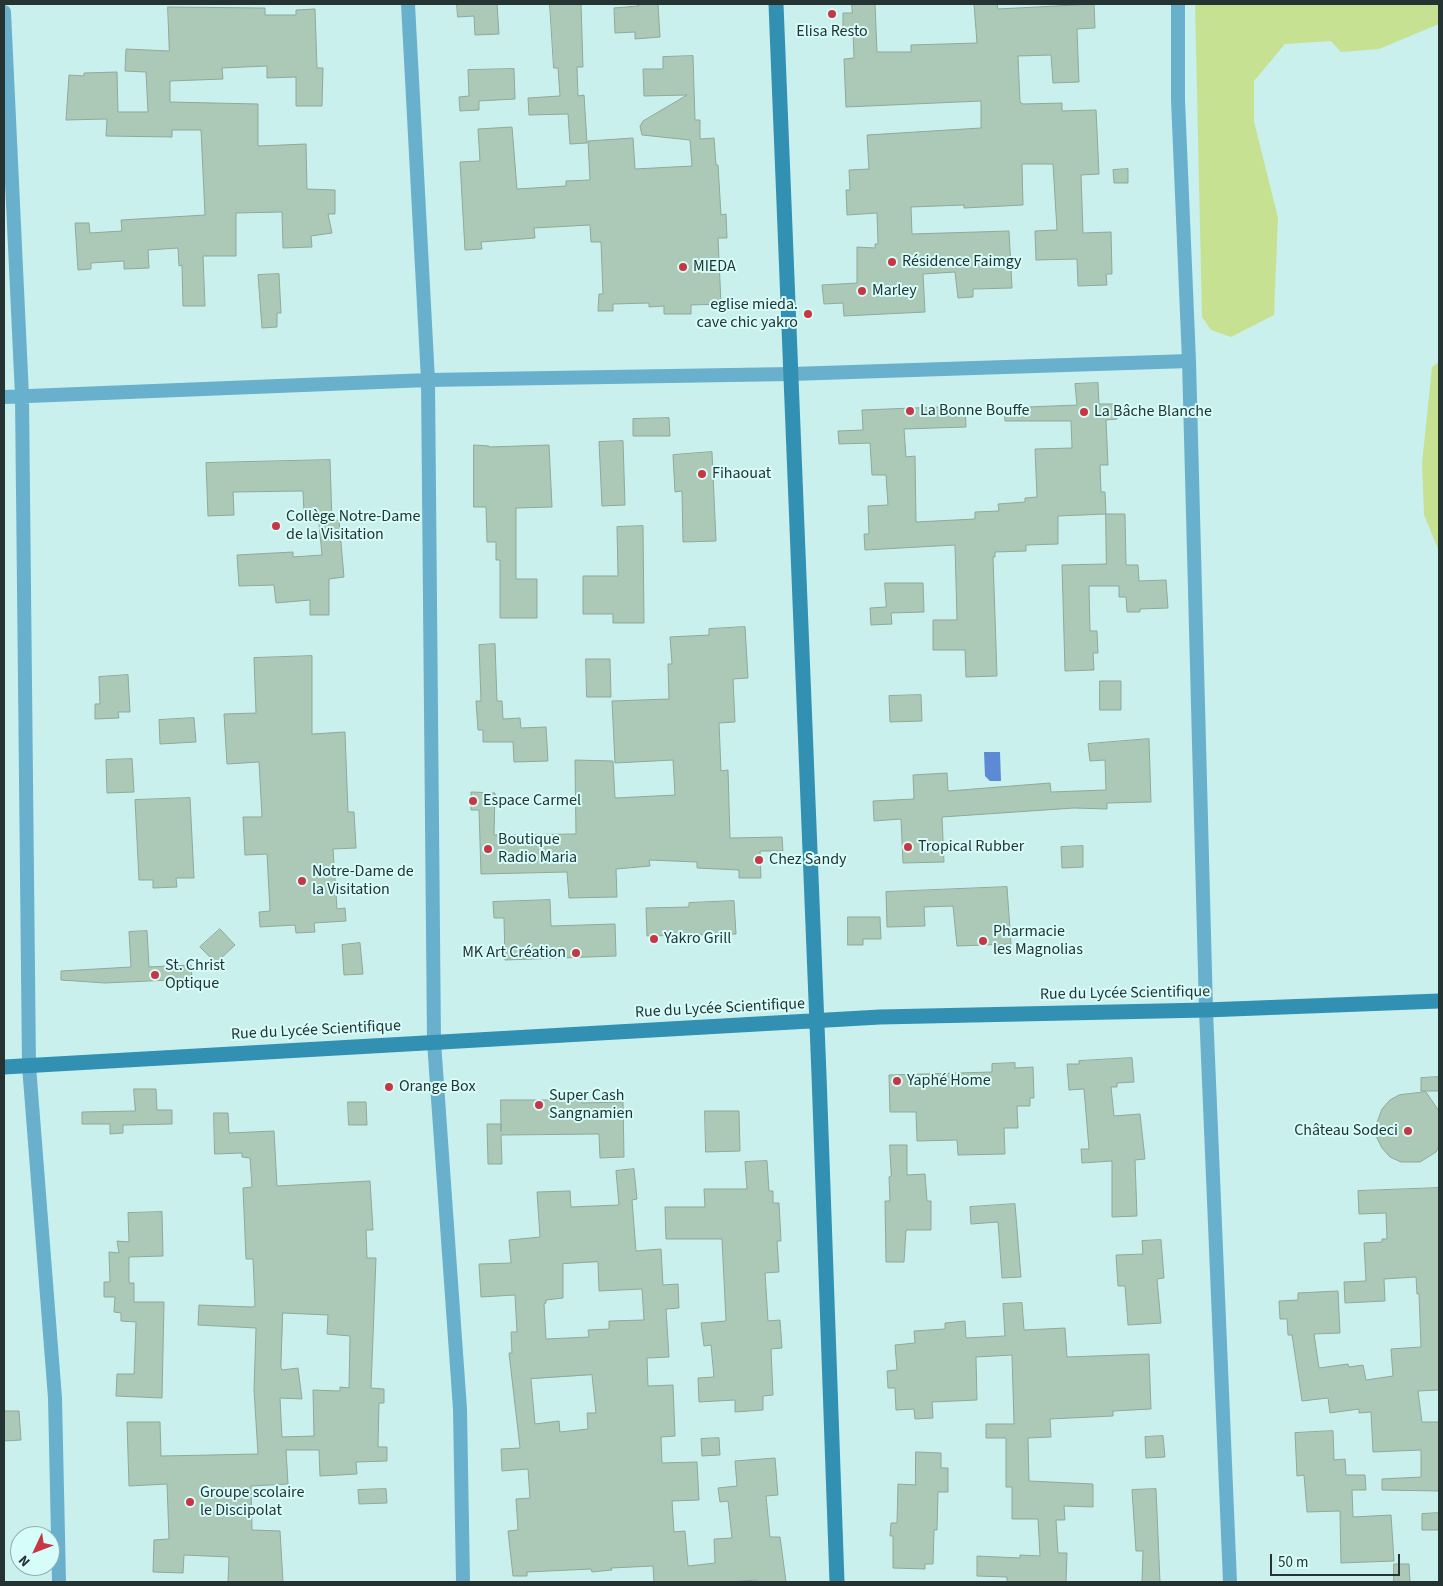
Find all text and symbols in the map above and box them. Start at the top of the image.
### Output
marker: Elisa Resto [826,8,838,20]
place label: Elisa Resto [796,22,868,42]
place label: Résidence Faimgy [902,252,1022,272]
marker: Résidence Faimgy [886,256,898,268]
place label: MIEDA [693,257,736,277]
marker: MIEDA [677,261,689,273]
place label: Marley [872,281,917,301]
marker: Marley [856,285,868,297]
place label: eglise mieda. cave chic yakro [697,295,798,333]
marker: eglise mieda. cave chic yakro [802,308,814,320]
place label: La Bonne Bouffe [920,401,1030,421]
place label: La Bâche Blanche [1094,402,1212,422]
marker: La Bonne Bouffe [904,405,916,417]
marker: La Bâche Blanche [1078,406,1090,418]
place label: Fihaouat [712,464,771,484]
marker: Fihaouat [696,468,708,480]
place label: Collège Notre-Dame de la Visitation [286,507,420,545]
marker: Collège Notre-Dame de la Visitation [270,520,282,532]
place label: Espace Carmel [483,791,581,811]
marker: Espace Carmel [467,795,479,807]
place label: Boutique Radio Maria [498,830,577,868]
place label: Tropical Rubber [918,837,1024,857]
marker: Tropical Rubber [902,841,914,853]
marker: Boutique Radio Maria [482,843,494,855]
place label: Chez Sandy [769,850,846,870]
marker: Chez Sandy [753,854,765,866]
place label: Notre-Dame de la Visitation [312,862,414,900]
marker: Notre-Dame de la Visitation [296,875,308,887]
place label: Pharmacie les Magnolias [993,922,1083,960]
place label: Yakro Grill [664,929,731,949]
marker: Yakro Grill [648,933,660,945]
marker: Pharmacie les Magnolias [977,935,989,947]
place label: MK Art Création [462,943,566,963]
marker: MK Art Création [570,947,582,959]
place label: St. Christ Optique [165,956,225,994]
marker: St. Christ Optique [149,969,161,981]
street label: Rue du Lycée Scientifique [1040,983,1210,1005]
street label: Rue du Lycée Scientifique [634,995,806,1023]
street label: Rue du Lycée Scientifique [230,1017,402,1045]
place label: Yaphé Home [907,1071,991,1091]
marker: Yaphé Home [891,1075,903,1087]
place label: Orange Box [399,1077,476,1097]
marker: Orange Box [383,1081,395,1093]
place label: Super Cash Sangnamien [549,1086,633,1124]
marker: Super Cash Sangnamien [533,1099,545,1111]
place label: Château Sodeci [1294,1121,1398,1141]
marker: Château Sodeci [1402,1125,1414,1137]
place label: Groupe scolaire le Discipolat [200,1483,304,1521]
marker: Groupe scolaire le Discipolat [184,1496,196,1508]
north arrow [10,1526,60,1576]
scale bar [1273,1544,1403,1576]
text: N [14,1550,35,1571]
text: 50 m [1278,1552,1308,1573]

